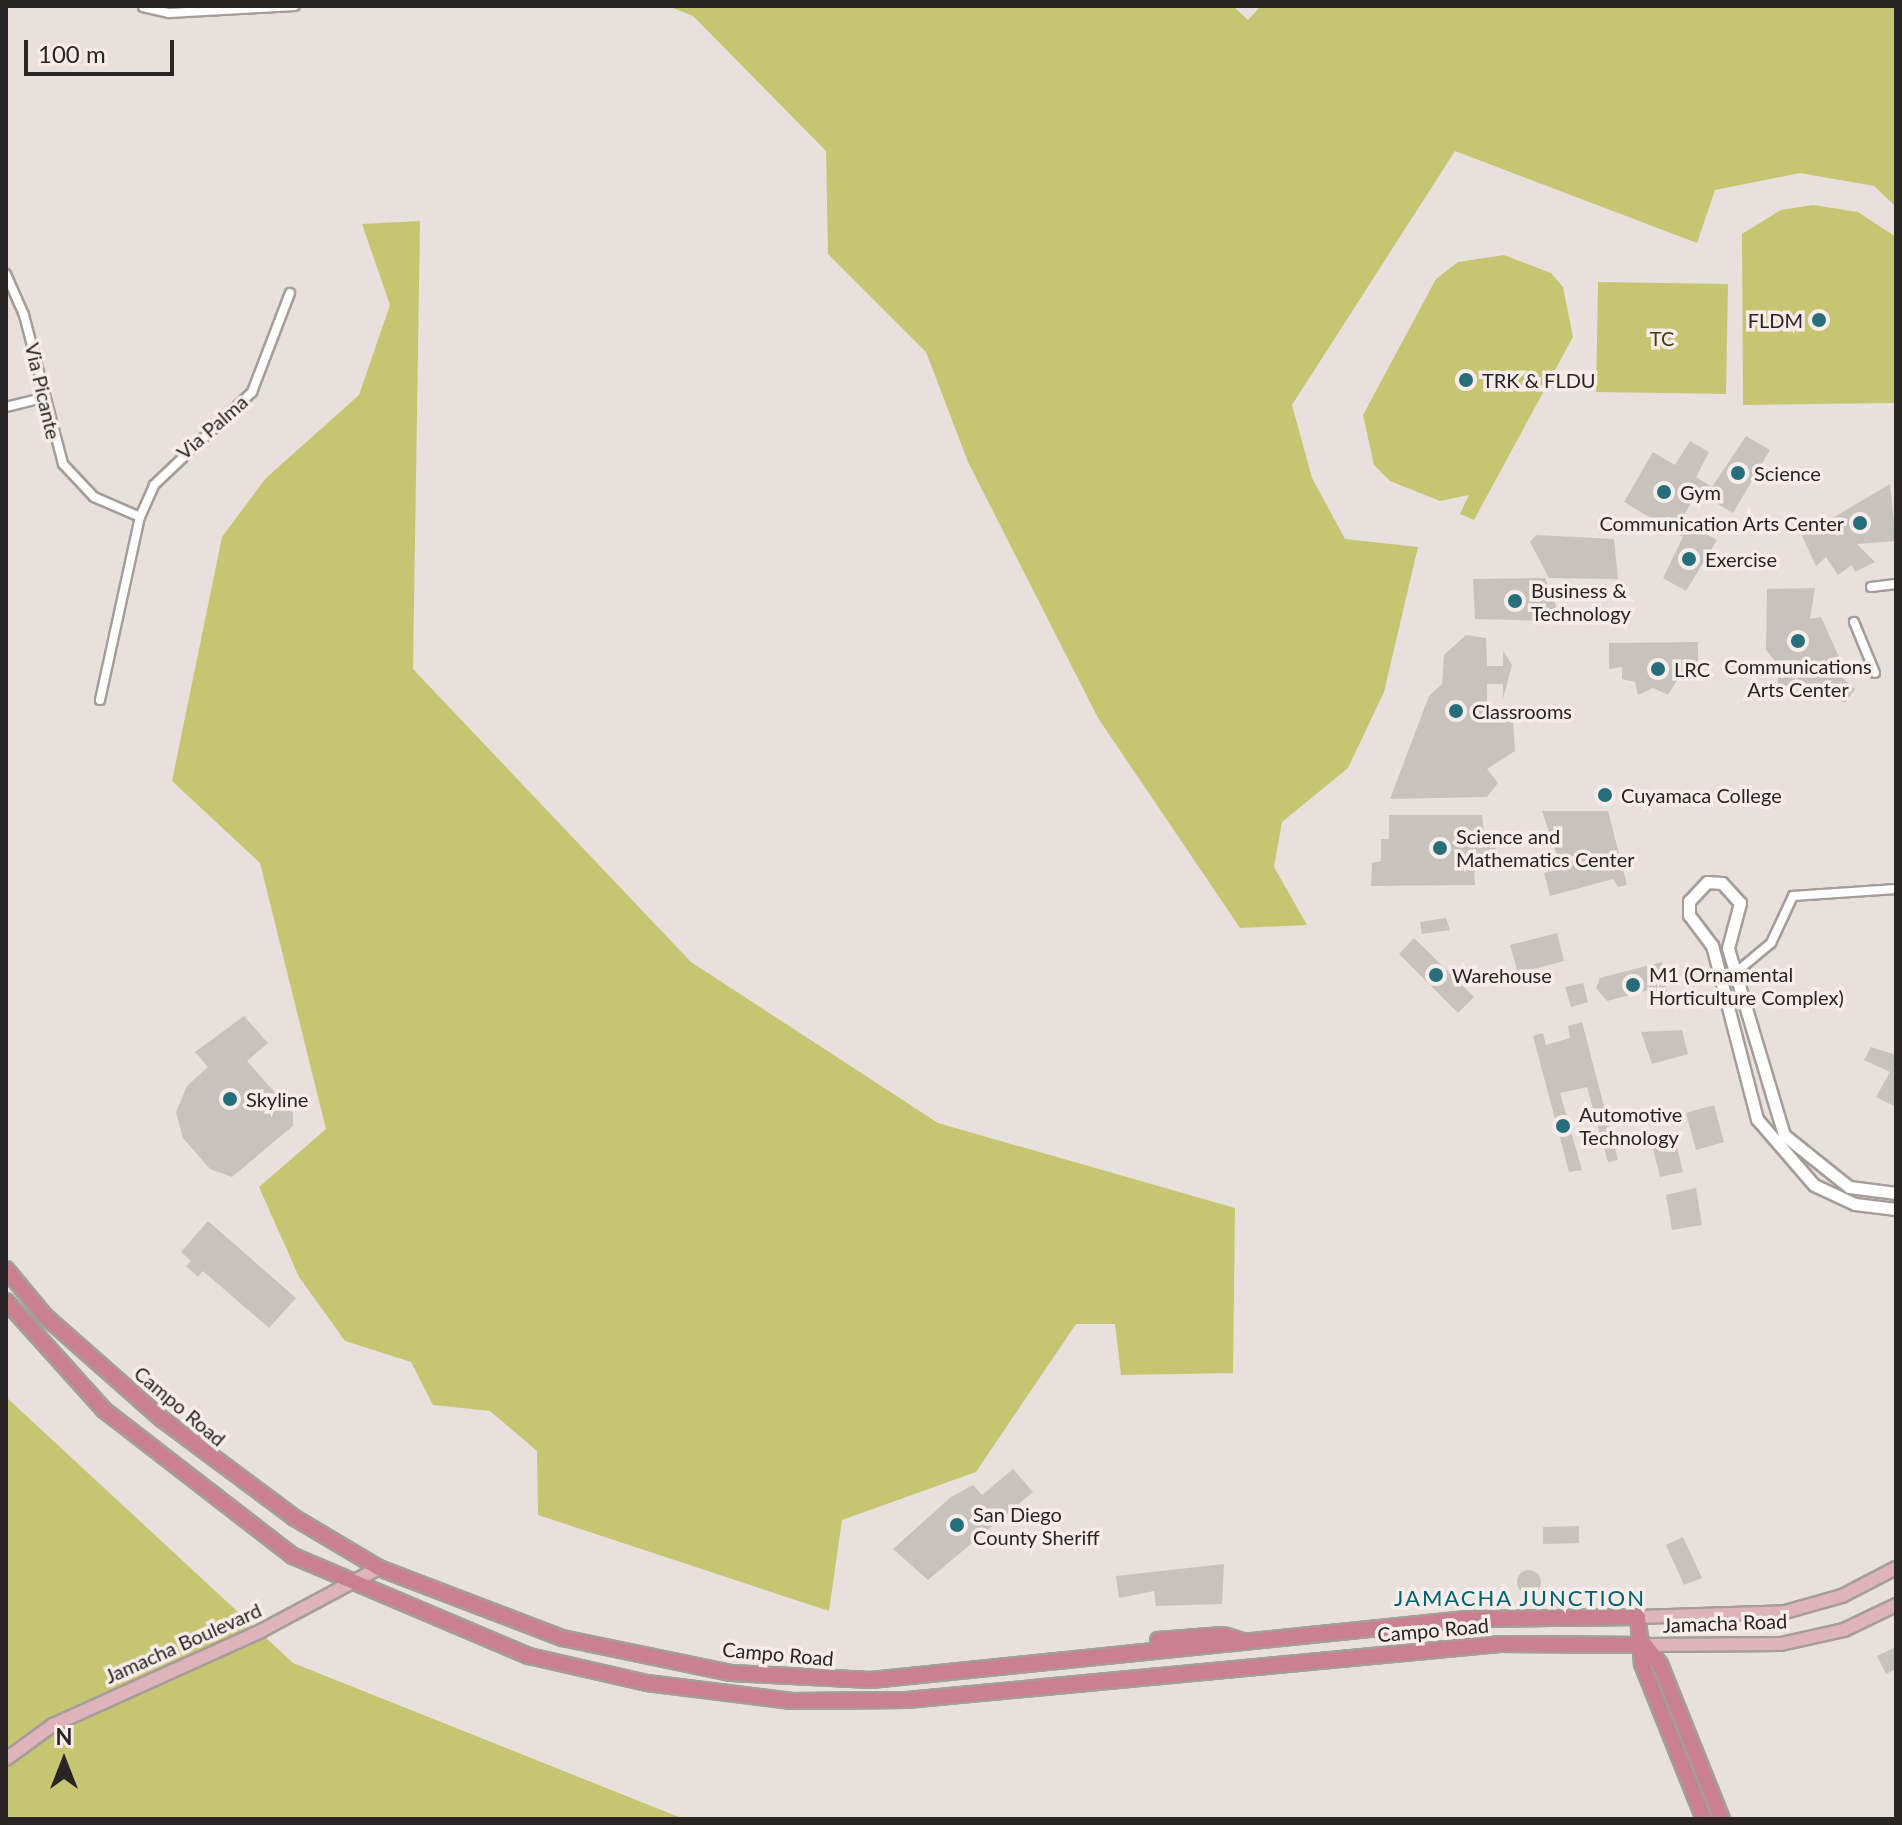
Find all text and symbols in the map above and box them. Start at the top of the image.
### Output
scale bar [28,24,178,74]
text: 100 m [38,39,106,68]
place label: FLDM [1748,308,1803,332]
marker: FLDM [1810,311,1828,329]
park label: TC [1650,326,1674,350]
street label: Via Picante [20,340,66,442]
place label: TRK & FLDU [1482,368,1596,392]
marker: TRK & FLDU [1457,371,1475,389]
street label: Via Palma [172,390,252,464]
place label: Science [1754,461,1821,485]
marker: Science [1729,464,1747,482]
place label: Gym [1680,480,1721,504]
marker: Gym [1655,483,1673,501]
place label: Communication Arts Center [1599,511,1844,535]
marker: Communication Arts Center [1851,514,1869,532]
place label: Exercise [1705,547,1777,571]
marker: Exercise [1680,550,1698,568]
place label: Business & Technology [1531,578,1631,625]
marker: Business & Technology [1506,592,1524,610]
marker: Communications Arts Center [1789,632,1807,650]
place label: Communications Arts Center [1724,654,1872,701]
place label: LRC [1674,657,1710,681]
marker: LRC [1649,660,1667,678]
place label: Classrooms [1472,699,1572,723]
marker: Classrooms [1447,702,1465,720]
place label: Cuyamaca College [1621,783,1782,807]
marker: Cuyamaca College [1596,786,1614,804]
place label: Science and Mathematics Center [1456,824,1635,871]
marker: Science and Mathematics Center [1431,839,1449,857]
place label: M1 (Ornamental Horticulture Complex) [1649,962,1844,1009]
place label: Warehouse [1452,963,1552,987]
marker: Warehouse [1427,966,1445,984]
marker: M1 (Ornamental Horticulture Complex) [1624,976,1642,994]
place label: Skyline [246,1087,308,1111]
marker: Skyline [221,1090,239,1108]
place label: Automotive Technology [1579,1102,1682,1149]
marker: Automotive Technology [1554,1117,1572,1135]
street label: Campo Road [129,1361,231,1451]
place label: San Diego County Sheriff [973,1502,1100,1549]
marker: San Diego County Sheriff [948,1516,966,1534]
district label: JAMACHA JUNCTION [1393,1585,1647,1611]
street label: Jamacha Boulevard [101,1598,265,1688]
street label: Jamacha Road [1662,1609,1788,1637]
street label: Campo Road [1376,1613,1490,1647]
street label: Campo Road [721,1637,835,1671]
north arrow [24,1721,104,1801]
text: N [56,1723,72,1750]

